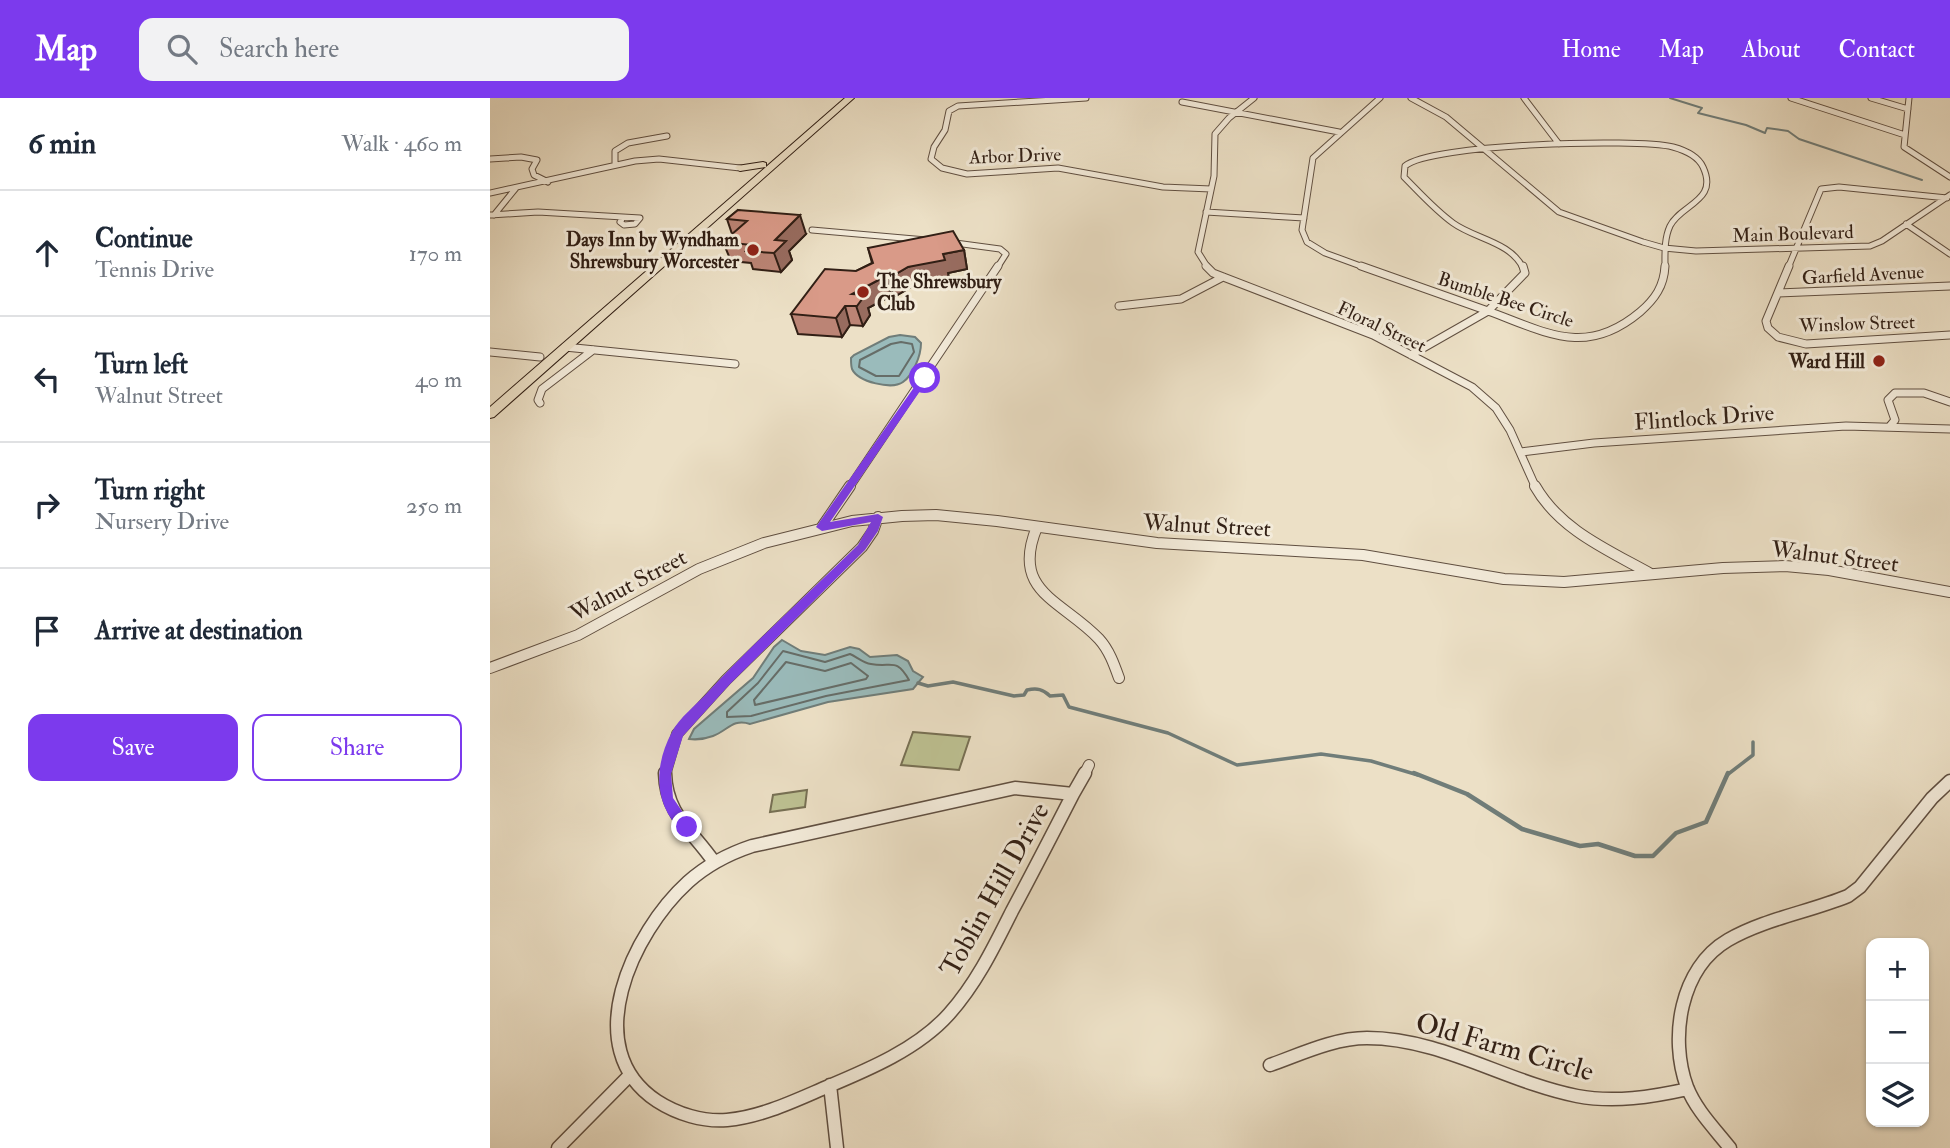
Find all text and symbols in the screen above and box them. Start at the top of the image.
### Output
search box [139,18,629,81]
text: Map [35,29,97,70]
icon: search [163,30,201,68]
text: Search here [219,33,339,65]
text: Home [1561,34,1621,65]
text: Map [1659,34,1704,65]
text: About [1742,34,1801,65]
text: Contact [1839,34,1915,65]
text: 6 min [28,125,96,162]
text: Walk · 460 m [342,129,462,158]
street label: Arbor Drive [968,142,1062,170]
street label: Main Boulevard [1732,220,1855,248]
text: Continue [95,223,193,255]
place label: Days Inn by Wyndham Shrewsbury Worcester [566,228,740,275]
icon: ahead [28,234,66,272]
text: 170 m [409,239,462,268]
marker: Days Inn by Wyndham Shrewsbury Worcester [745,242,761,258]
text: Tennis Drive [95,255,214,284]
street label: Garfield Avenue [1801,260,1925,290]
street label: Bumble Bee Circle [1435,267,1577,333]
place label: The Shrewsbury Club [876,270,1002,316]
marker: The Shrewsbury Club [855,284,871,300]
street label: Floral Street [1333,296,1430,358]
street label: Winslow Street [1798,310,1915,338]
text: Turn left [95,349,188,381]
place label: Ward Hill [1788,350,1865,374]
marker: Ward Hill [1871,353,1887,369]
icon: left [28,360,66,398]
route start [909,362,940,393]
text: 40 m [415,365,462,394]
text: Walnut Street [95,381,223,410]
street label: Flintlock Drive [1633,398,1775,437]
text: Turn right [95,475,205,507]
icon: right [28,486,66,524]
text: 250 m [406,491,462,520]
text: Nursery Drive [95,507,229,536]
street label: Walnut Street [1141,508,1272,543]
street label: Walnut Street [1769,534,1900,579]
street label: Walnut Street [564,543,692,629]
icon: arrive [28,612,66,650]
text: Arrive at destination [95,615,303,647]
button: Save [28,714,238,781]
button: Share [252,714,462,781]
street label: Toblin Hill Drive [933,796,1058,983]
route end [671,811,702,842]
map controls [1866,938,1929,1127]
button: + [1866,938,1929,1001]
button: − [1866,1001,1929,1064]
street label: Old Farm Circle [1411,1005,1598,1090]
button: layers [1866,1064,1929,1127]

